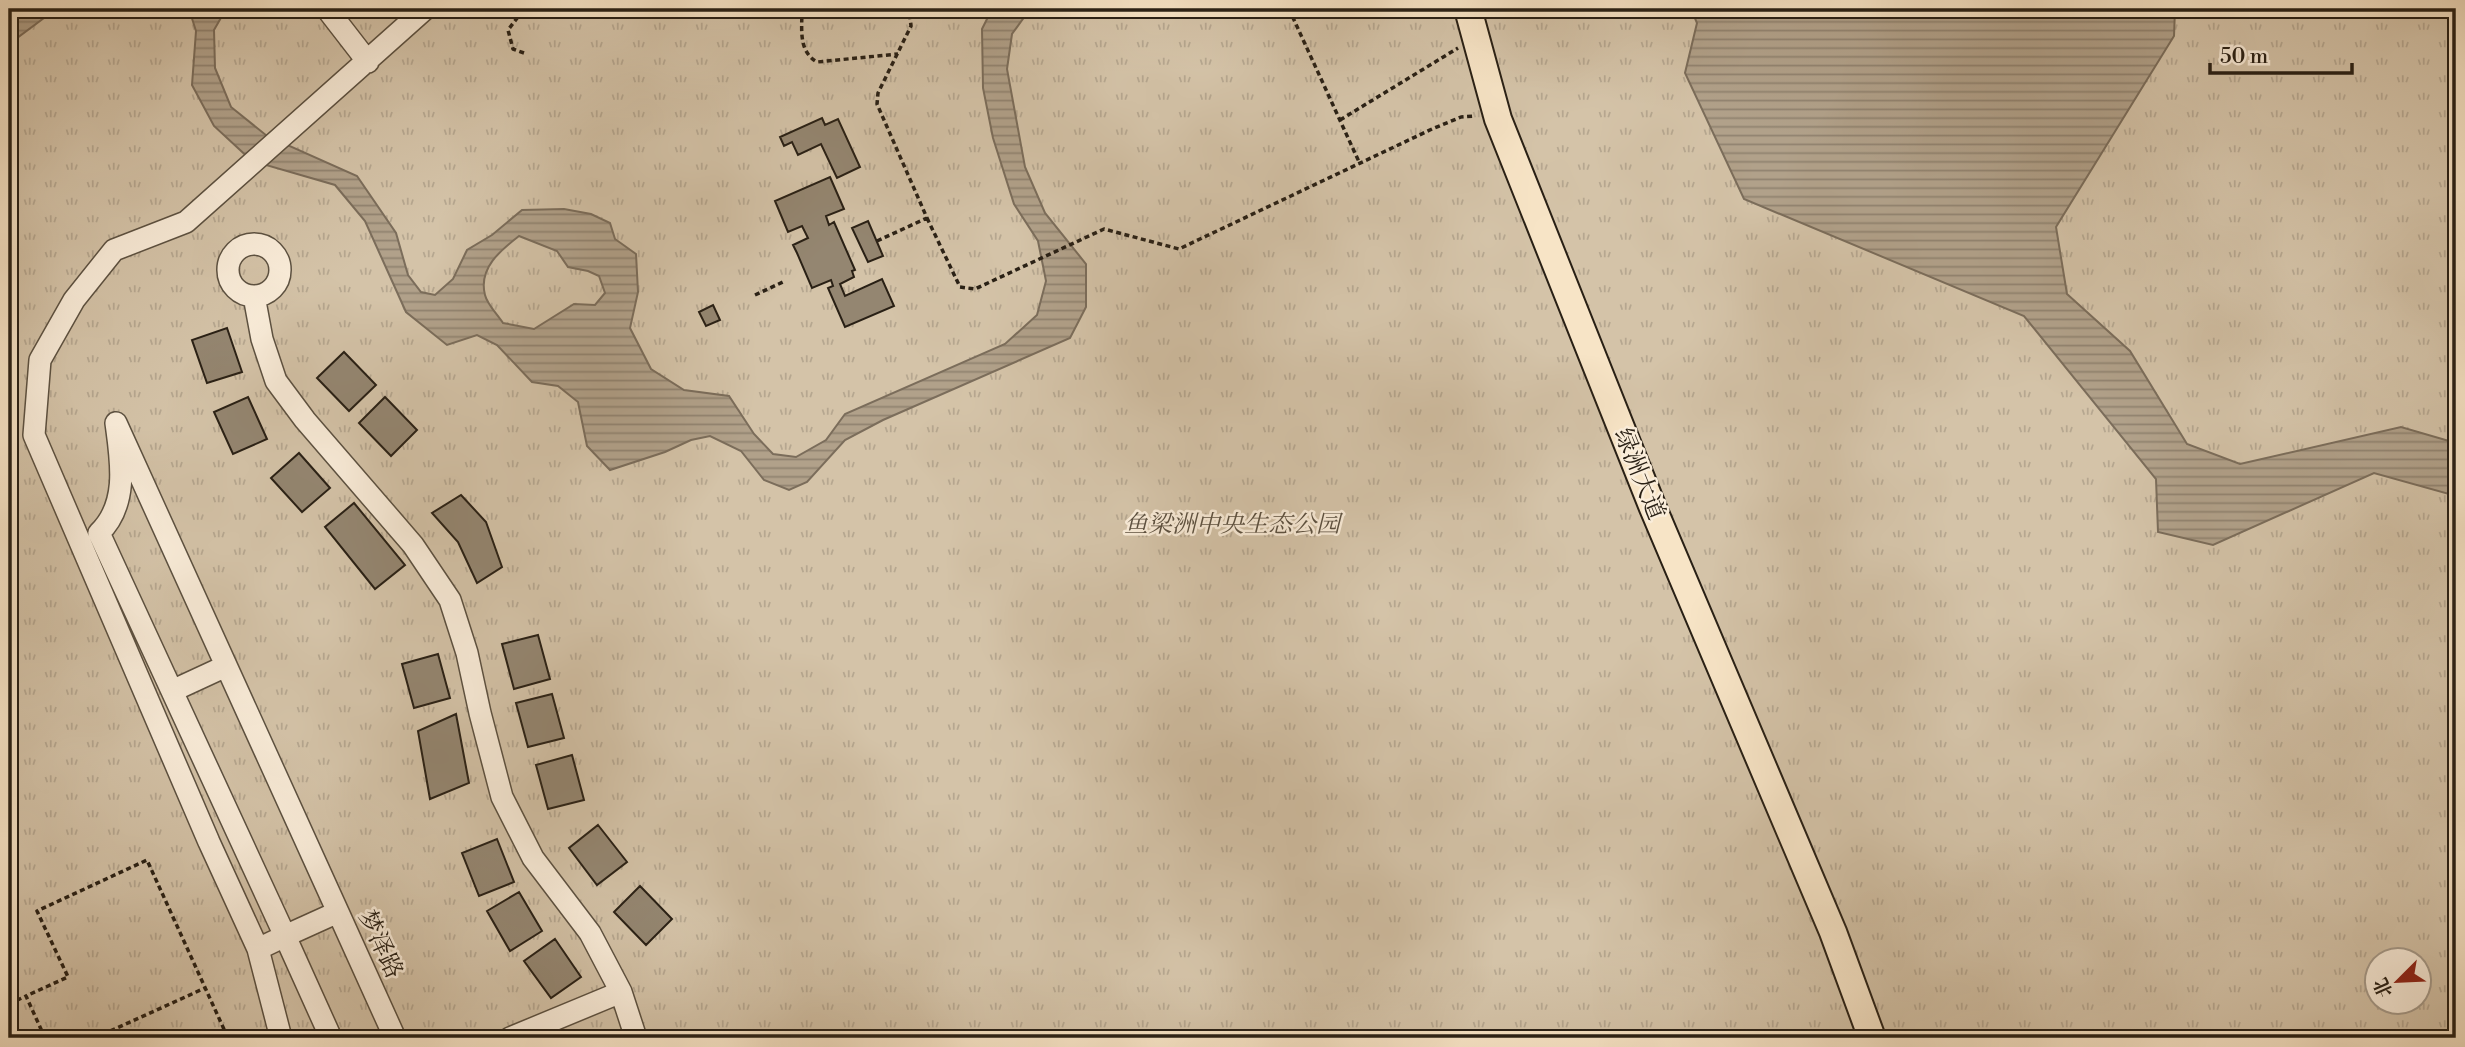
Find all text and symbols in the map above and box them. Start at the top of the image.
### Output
scale bar [2210,32,2351,76]
text: 50 m [2220,44,2268,70]
street label: 绿洲大道 [1607,424,1671,524]
park label: 鱼梁洲中央生态公园 [1124,510,1344,540]
street label: 梦泽路 [351,905,409,983]
north arrow [2364,946,2434,1016]
text: 北 [2369,974,2398,1001]

